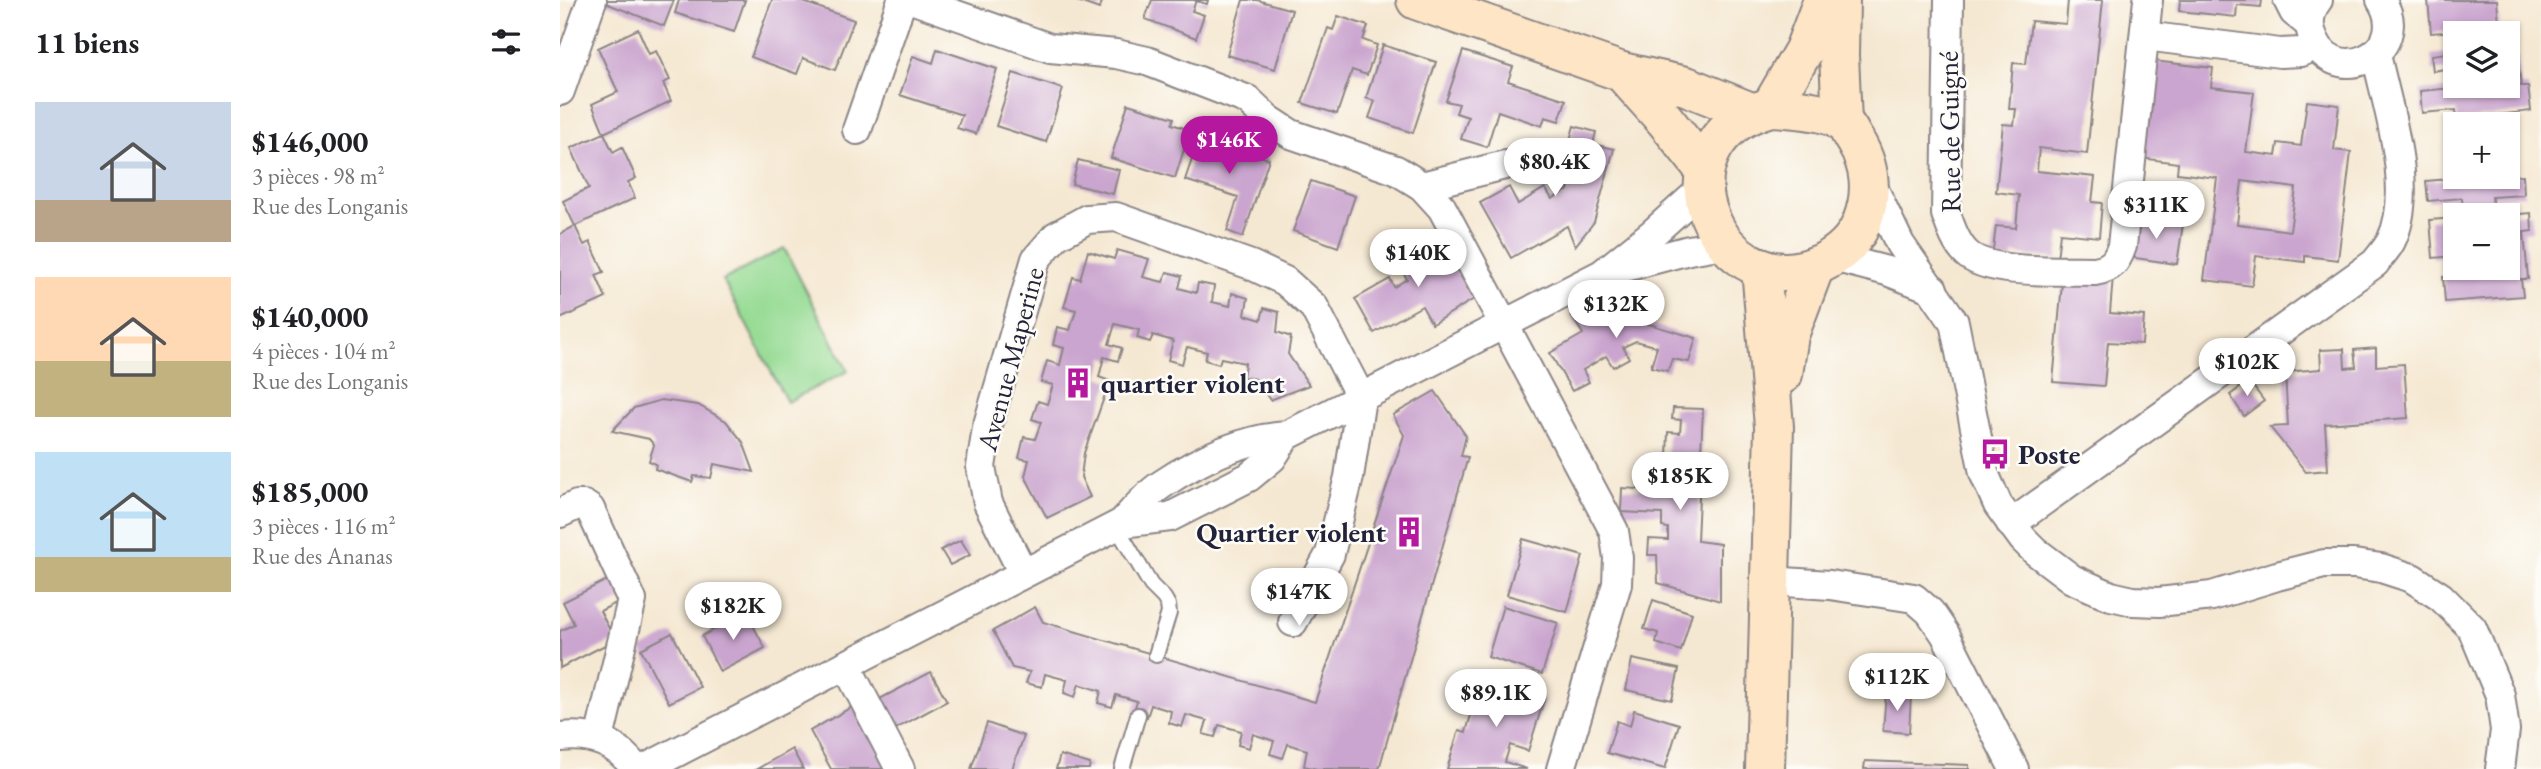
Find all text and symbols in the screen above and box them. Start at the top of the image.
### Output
map controls [2443,21,2520,280]
button: layers [2443,21,2520,98]
text: 11 biens [35,23,139,62]
icon: filters [487,23,525,61]
street label: Rue de Guigné [1930,51,1968,213]
button: + [2443,112,2520,189]
pin: $146K [1180,116,1278,176]
text: $146,000 [252,122,368,161]
text: $146K [1197,124,1261,154]
icon: home [91,130,175,214]
pin: $80.4K [1498,138,1612,198]
text: $80.4K [1520,146,1590,176]
text: 3 pièces · 98 m² [252,161,385,191]
pin: $311K [2107,182,2205,241]
text: $311K [2124,189,2188,219]
text: Rue des Longanis [252,191,408,221]
button: − [2443,203,2520,280]
pin: $140K [1369,230,1467,289]
text: $140K [1386,237,1450,267]
street label: Avenue Maperine [968,263,1052,456]
pin: $132K [1567,280,1665,340]
text: $132K [1584,288,1648,318]
text: $140,000 [252,297,368,336]
icon: home [91,305,175,389]
text: 4 pièces · 104 m² [252,336,396,366]
pin: $102K [2198,338,2296,398]
text: $102K [2215,346,2279,376]
place label: quartier violent [1101,365,1285,401]
text: Rue des Longanis [252,366,408,396]
building icon: quartier violent [1061,366,1095,400]
place label: Poste [2018,436,2081,472]
bus stop icon: Poste [1978,437,2012,471]
pin: $185K [1631,452,1729,512]
text: $185K [1648,460,1712,490]
text: $185,000 [252,472,368,511]
icon: home [91,480,175,564]
text: 3 pièces · 116 m² [252,511,396,541]
place label: Quartier violent [1196,514,1386,550]
building icon: Quartier violent [1392,515,1426,549]
text: Rue des Ananas [252,541,393,571]
pin: $147K [1250,568,1348,628]
text: $147K [1267,576,1331,606]
pin: $182K [684,582,782,642]
text: $182K [701,590,765,620]
pin: $112K [1848,654,1946,713]
text: $112K [1865,661,1929,691]
pin: $89.1K [1439,670,1553,729]
text: $89.1K [1461,677,1531,707]

